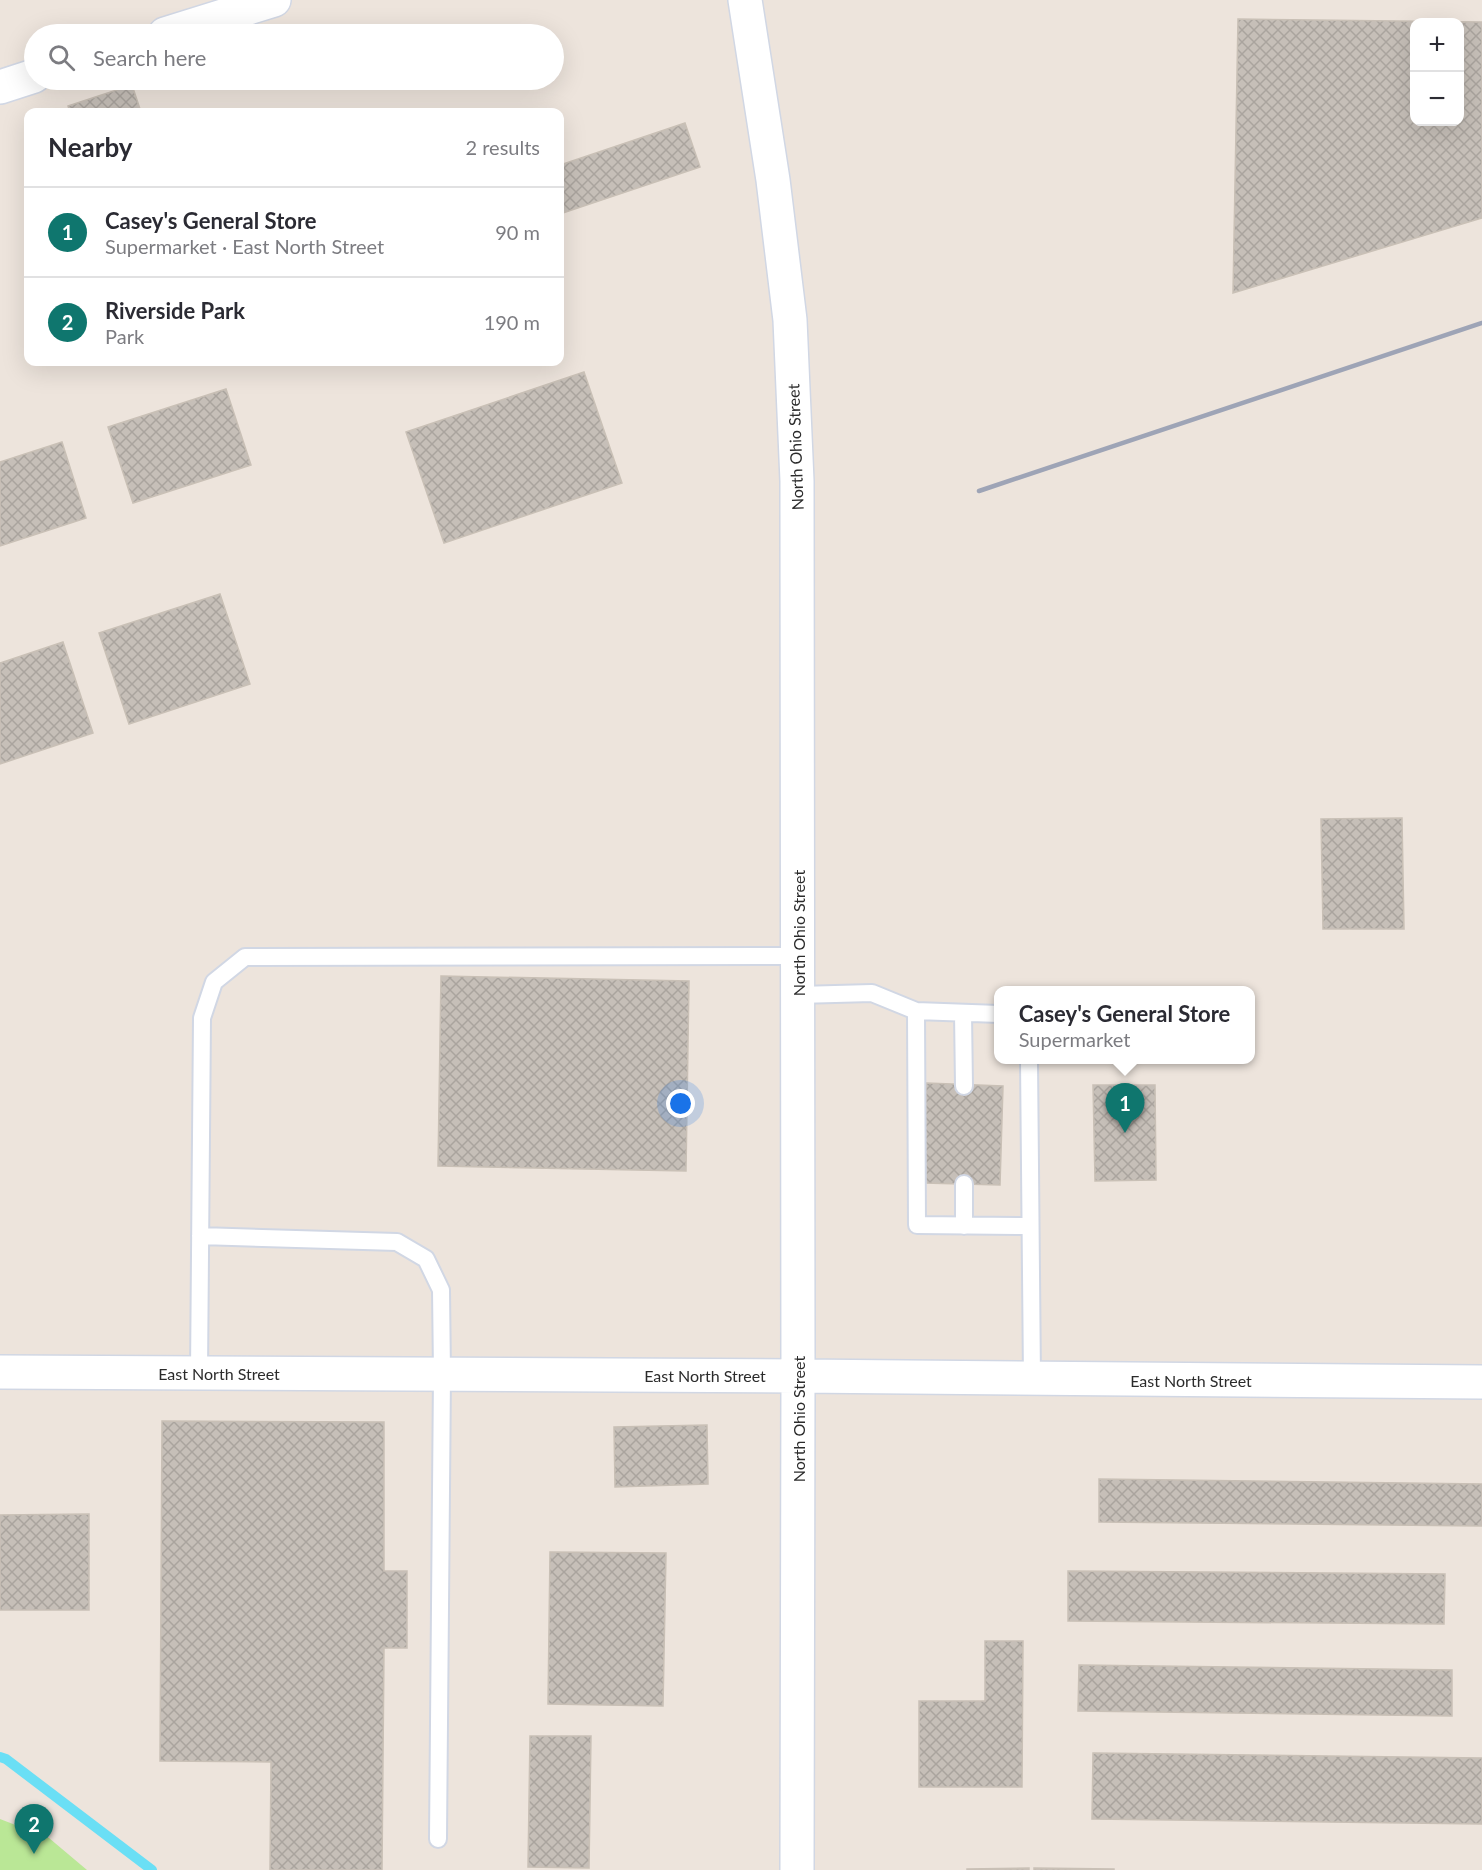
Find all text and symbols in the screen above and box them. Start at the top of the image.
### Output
map controls [1410,18,1464,126]
button: + [1410,18,1464,72]
search box [24,24,564,90]
icon: search [45,41,78,74]
text: Search here [93,44,206,71]
button: − [1410,72,1464,126]
text: Nearby [48,131,133,163]
text: 2 results [465,135,540,159]
text: Casey's General Store [105,207,317,234]
text: 1 [62,220,73,244]
text: 90 m [495,220,540,244]
text: Supermarket · East North Street [105,234,384,258]
text: Riverside Park [105,297,245,324]
text: 2 [62,310,73,334]
text: 190 m [484,310,540,334]
text: Park [105,324,144,348]
street label: North Ohio Street [783,383,807,510]
street label: North Ohio Street [789,870,808,996]
popup [994,986,1255,1064]
text: Casey's General Store [1019,1000,1230,1027]
text: Supermarket [1019,1027,1131,1051]
pin: 1 [1106,1084,1144,1133]
your location [666,1089,695,1118]
street label: North Ohio Street [789,1356,808,1482]
street label: East North Street [158,1364,280,1383]
street label: East North Street [644,1366,766,1385]
street label: East North Street [1130,1371,1252,1390]
pin: 2 [15,1804,54,1854]

